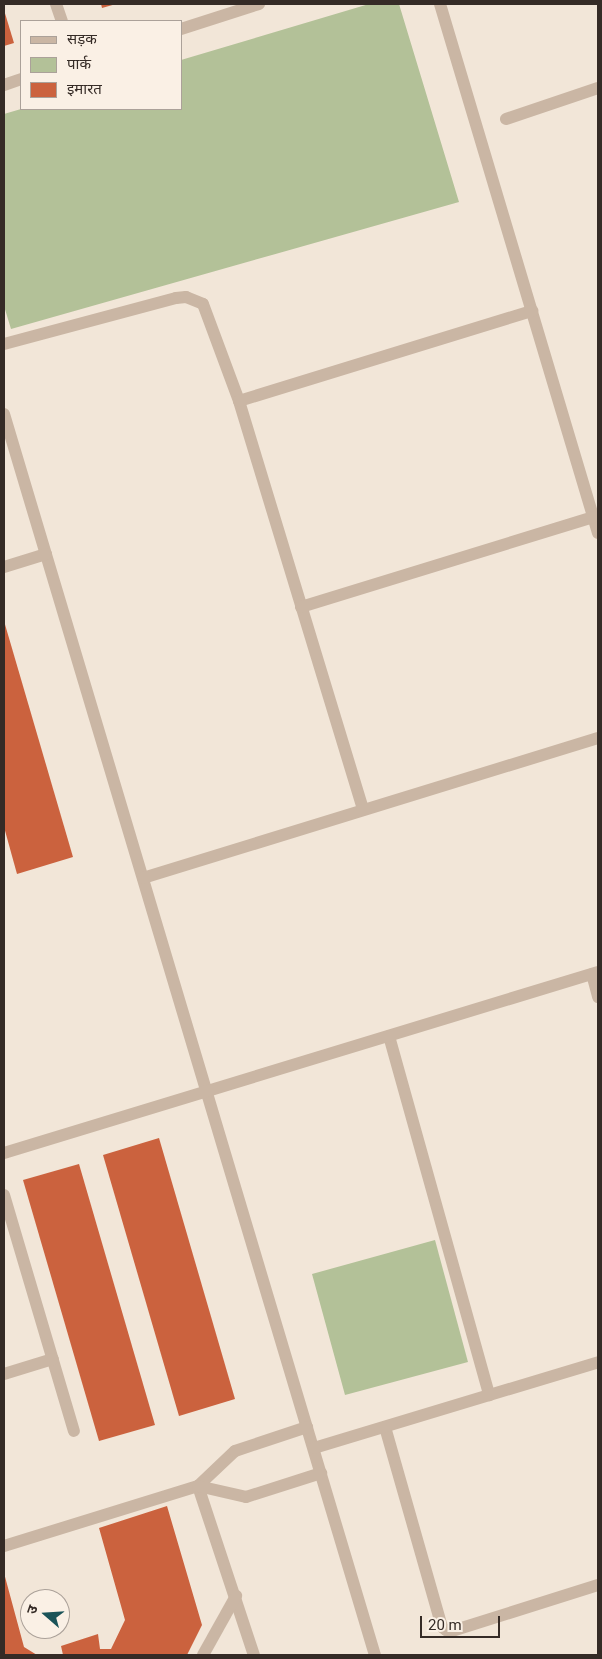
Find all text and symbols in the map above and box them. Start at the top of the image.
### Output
legend [20,20,182,110]
text: सड़क [67,30,97,48]
text: पार्क [67,55,91,73]
text: इमारत [67,80,102,98]
north arrow [20,1589,70,1639]
text: उ [23,1603,41,1616]
scale bar [422,1606,502,1638]
text: 20 m [428,1616,462,1634]

